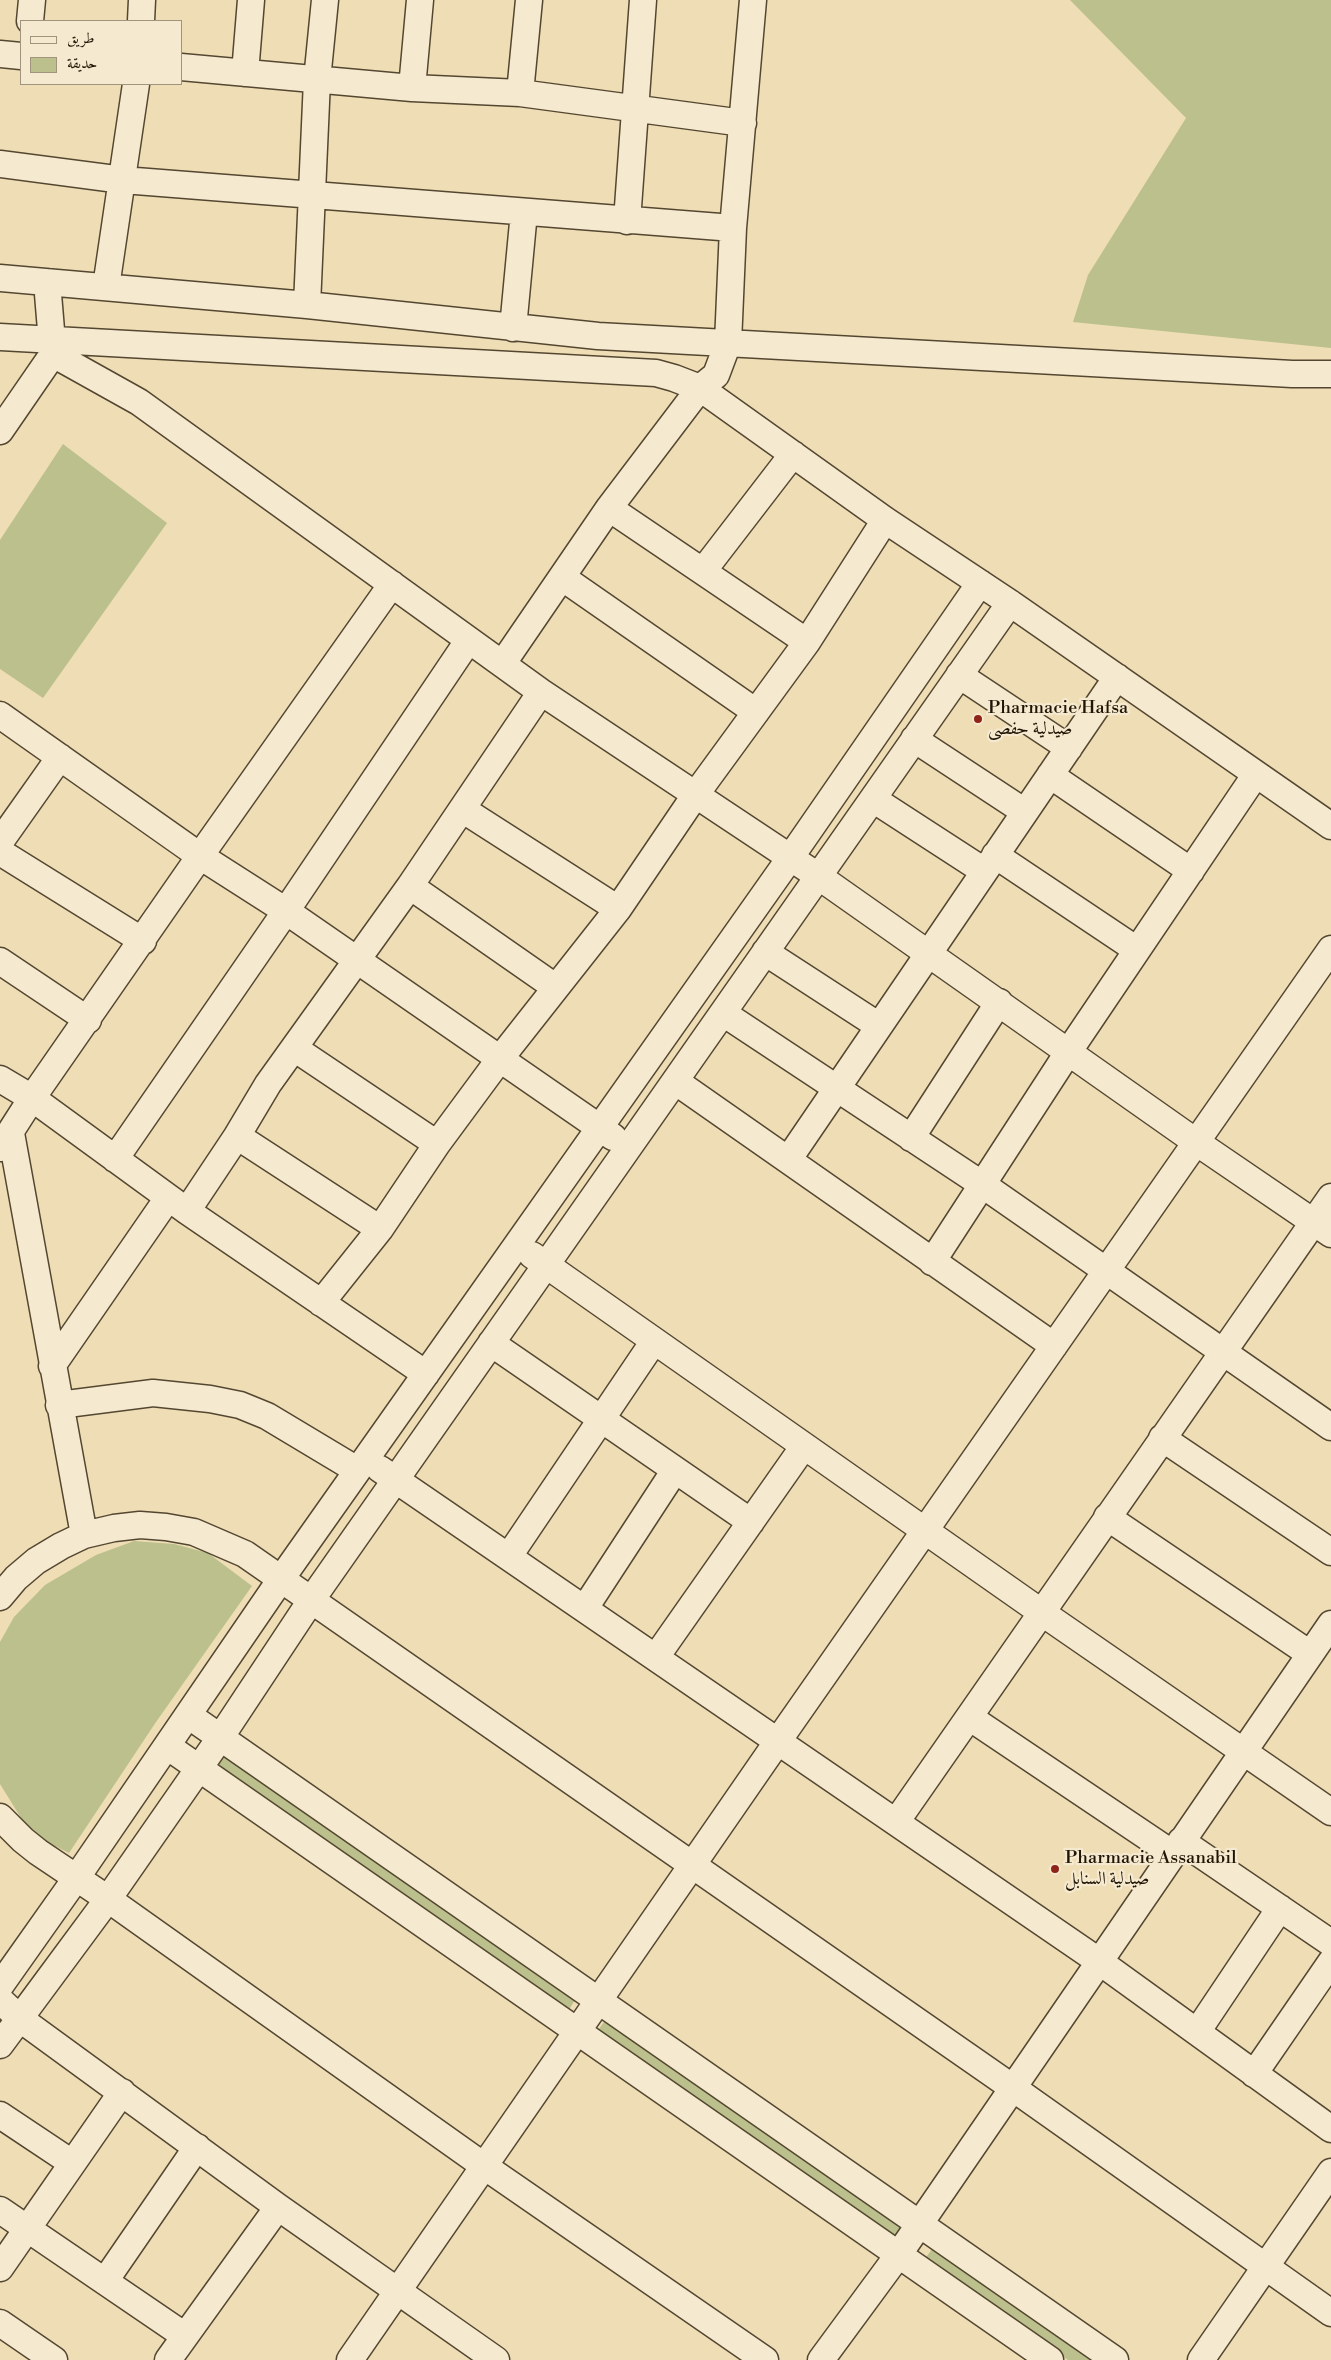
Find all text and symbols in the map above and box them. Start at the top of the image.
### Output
legend [20,20,182,85]
text: طريق [67,29,94,48]
text: حديقة [67,54,97,73]
place label: Pharmacie Hafsa صيدلية حفصى [988,698,1128,741]
marker: Pharmacie Hafsa صيدلية حفصى [972,713,984,725]
place label: Pharmacie Assanabil صيدلية السنابل [1065,1848,1237,1890]
marker: Pharmacie Assanabil صيدلية السنابل [1049,1863,1061,1875]

